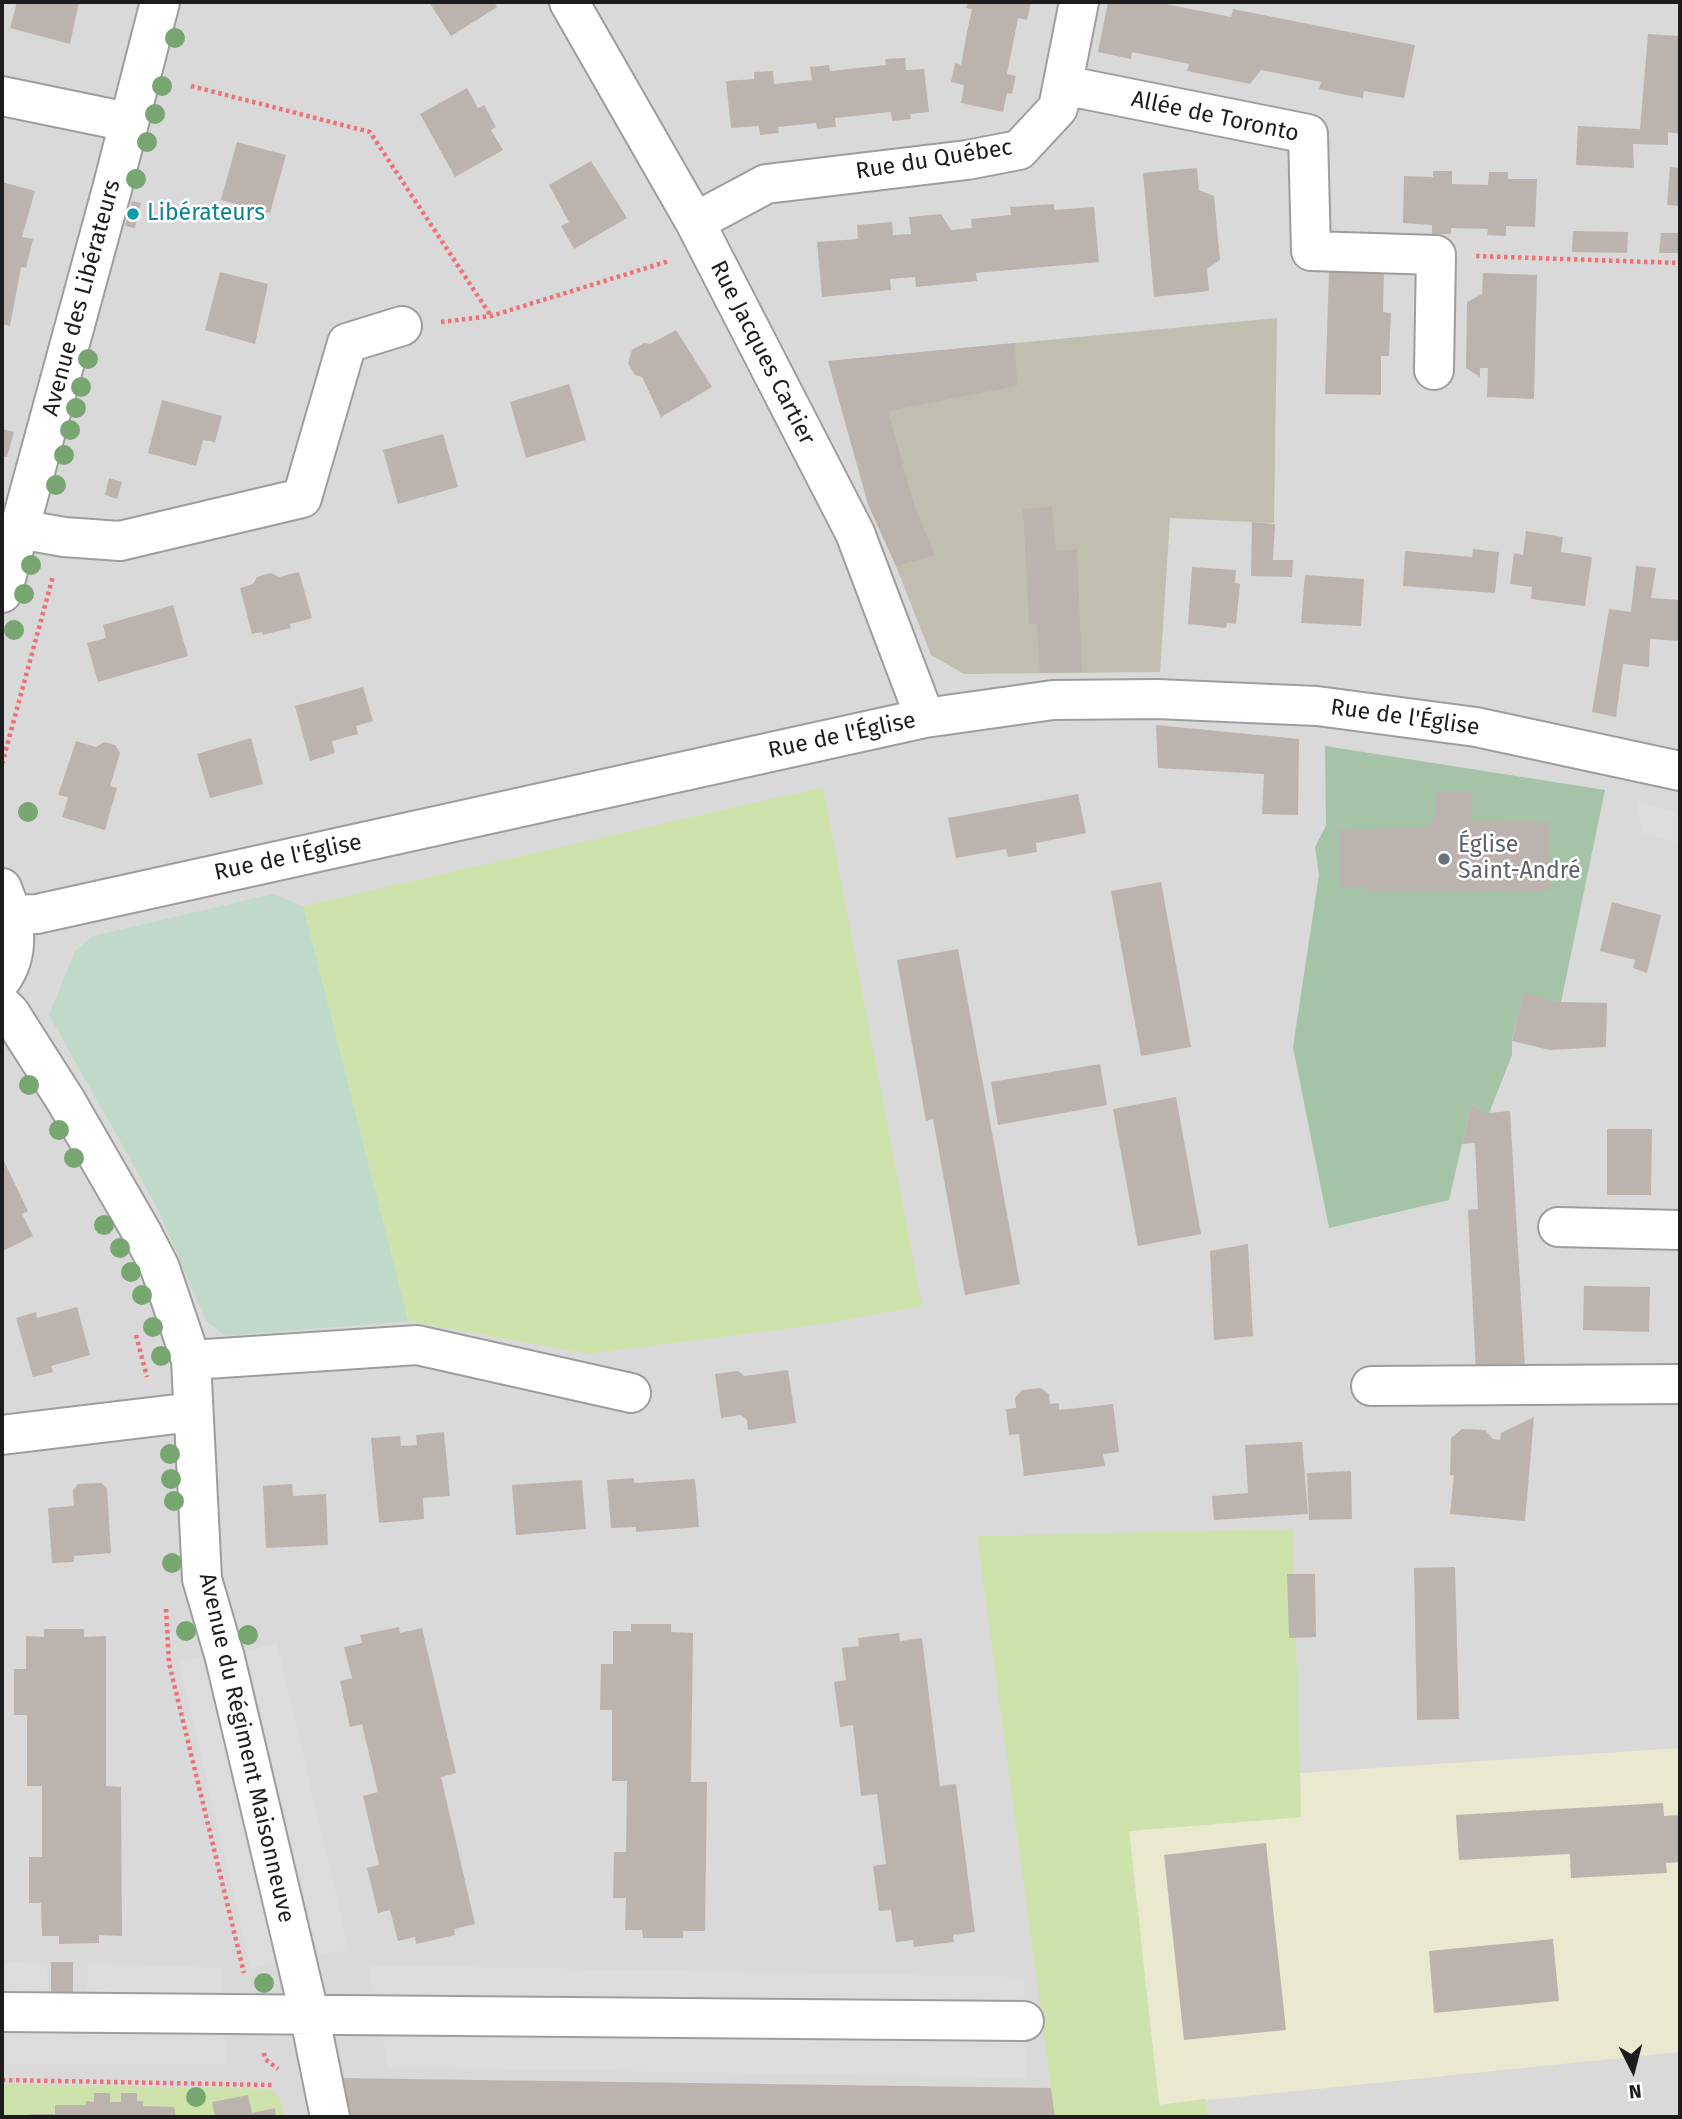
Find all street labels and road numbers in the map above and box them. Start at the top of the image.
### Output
street label: Allée de Toronto [1129,86,1301,148]
street label: Rue du Québec [854,134,1014,186]
street label: Avenue des Libérateurs [37,177,127,419]
street label: Rue Jacques Cartier [704,256,820,450]
street label: Rue de l'Église [1329,694,1481,742]
street label: Rue de l'Église [766,707,918,765]
street label: Rue de l'Église [212,829,364,887]
street label: Avenue du Régiment Maisonneuve [192,1570,300,1926]

